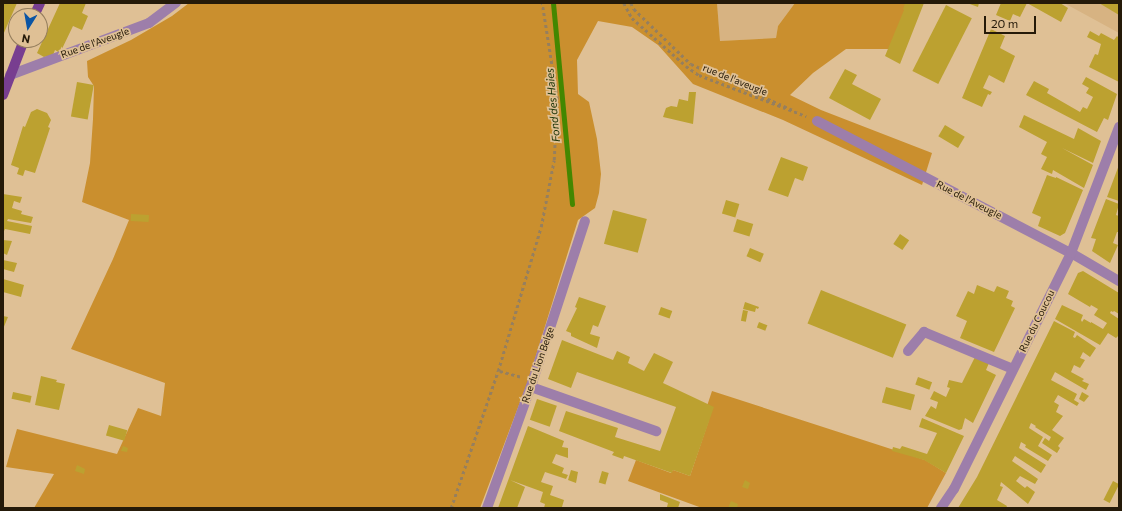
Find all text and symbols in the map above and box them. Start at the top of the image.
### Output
north arrow [8,8,48,48]
scale bar [986,8,1038,34]
text: 20 m [991,16,1018,30]
street label: Rue de l'Aveugle [59,25,131,61]
text: N [21,32,31,46]
street label: rue de l'aveugle [701,62,769,98]
water label: Fond des Haies [543,67,563,143]
street label: Rue de l'Aveugle [934,178,1004,222]
street label: Rue du Coucou [1017,288,1057,354]
street label: Rue du Lion Belge [519,325,557,405]

